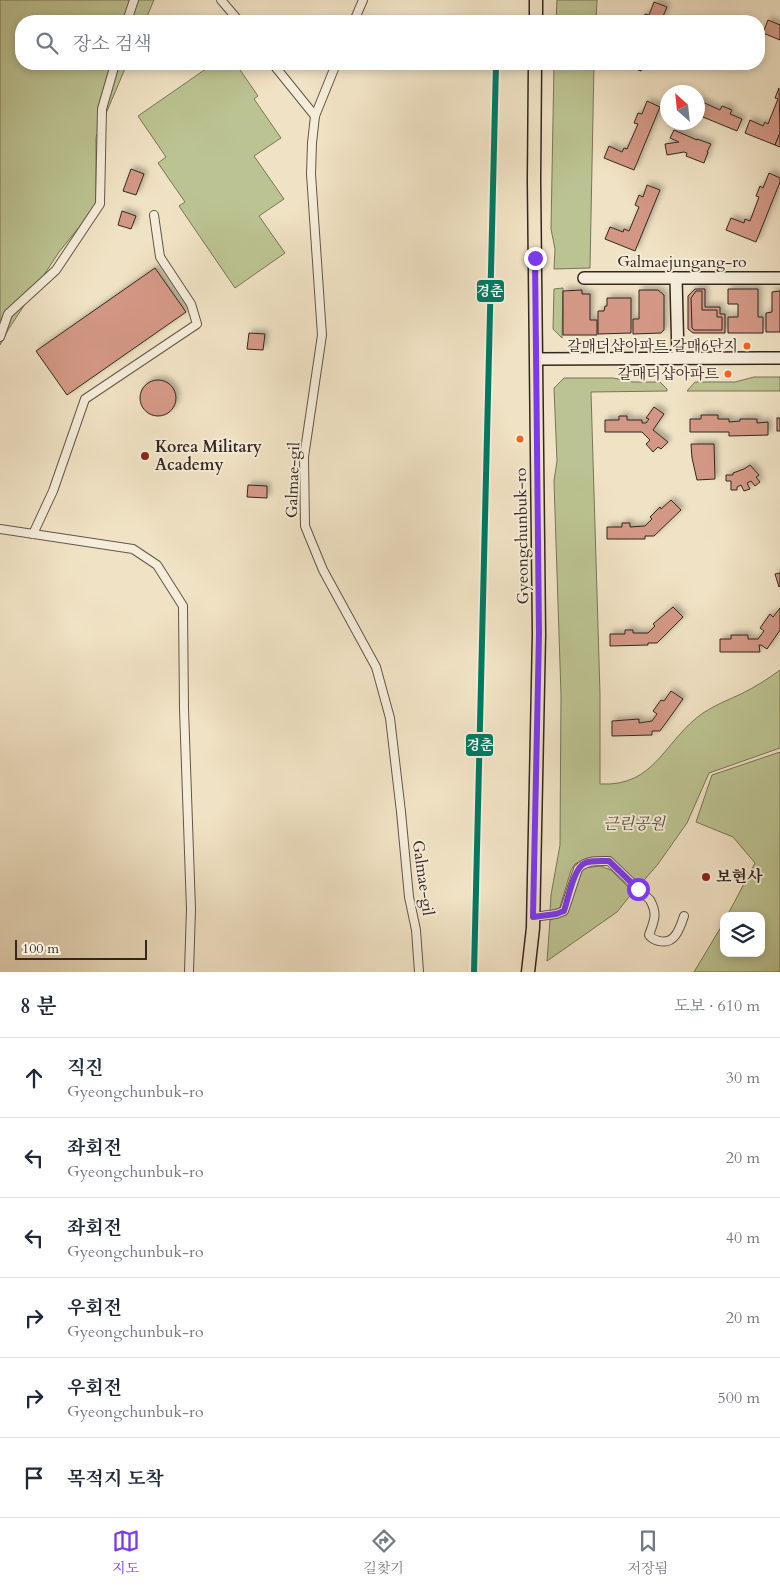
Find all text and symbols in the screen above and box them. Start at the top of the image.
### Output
search box [15,15,765,70]
icon: search [33,29,61,57]
text: 장소 검색 [73,31,152,57]
north arrow [660,85,705,130]
route end [524,247,547,270]
street label: Galmaejungang-ro [617,251,747,273]
line badge: 경춘 [476,279,505,303]
text: 경춘 [476,282,504,301]
place label: 갈매더샵아파트.갈매6단지 [567,336,738,356]
marker: 갈매더샵아파트.갈매6단지 [742,341,752,351]
place label: 갈매더샵아파트 [618,364,720,384]
marker: 갈매더샵아파트 [723,369,733,379]
unlabelled marker [515,434,525,444]
place label: Korea Military Academy [155,436,262,476]
street label: Galmae-gil [281,442,305,518]
marker: Korea Military Academy [139,450,151,462]
street label: Gyeongchunbuk-ro [510,467,534,604]
line badge: 경춘 [465,733,494,757]
text: 경춘 [466,736,494,755]
park label: 근린공원 [603,813,666,835]
street label: Galmae-gil [407,839,439,917]
place label: 보현사 [716,866,763,888]
marker: 보현사 [700,871,712,883]
route start [627,878,650,901]
map controls [720,912,765,957]
button: layers [720,912,765,957]
scale bar [15,937,148,960]
text: 100 m [22,939,59,958]
text: 8 분 [20,992,57,1021]
text: 도보 · 610 m [674,995,760,1017]
text: 직진 [67,1055,104,1081]
icon: ahead [20,1064,48,1092]
text: 30 m [726,1067,760,1089]
text: Gyeongchunbuk-ro [67,1081,204,1103]
text: 좌회전 [67,1135,122,1161]
icon: left [20,1144,48,1172]
text: 20 m [726,1147,760,1169]
text: Gyeongchunbuk-ro [67,1161,204,1183]
text: 좌회전 [67,1215,122,1241]
icon: left [20,1224,48,1252]
text: 40 m [726,1227,760,1249]
text: Gyeongchunbuk-ro [67,1241,204,1263]
text: 우회전 [67,1295,122,1321]
icon: right [20,1304,48,1332]
text: 20 m [726,1307,760,1329]
text: Gyeongchunbuk-ro [67,1321,204,1343]
text: 우회전 [67,1375,122,1401]
icon: right [20,1384,48,1412]
text: 500 m [718,1387,760,1409]
text: Gyeongchunbuk-ro [67,1401,204,1423]
icon: arrive [20,1464,48,1492]
text: 목적지 도착 [67,1466,164,1492]
tab: 지도 [112,1527,140,1578]
tab: 길찾기 [363,1527,404,1578]
tab: 저장됨 [628,1527,668,1578]

